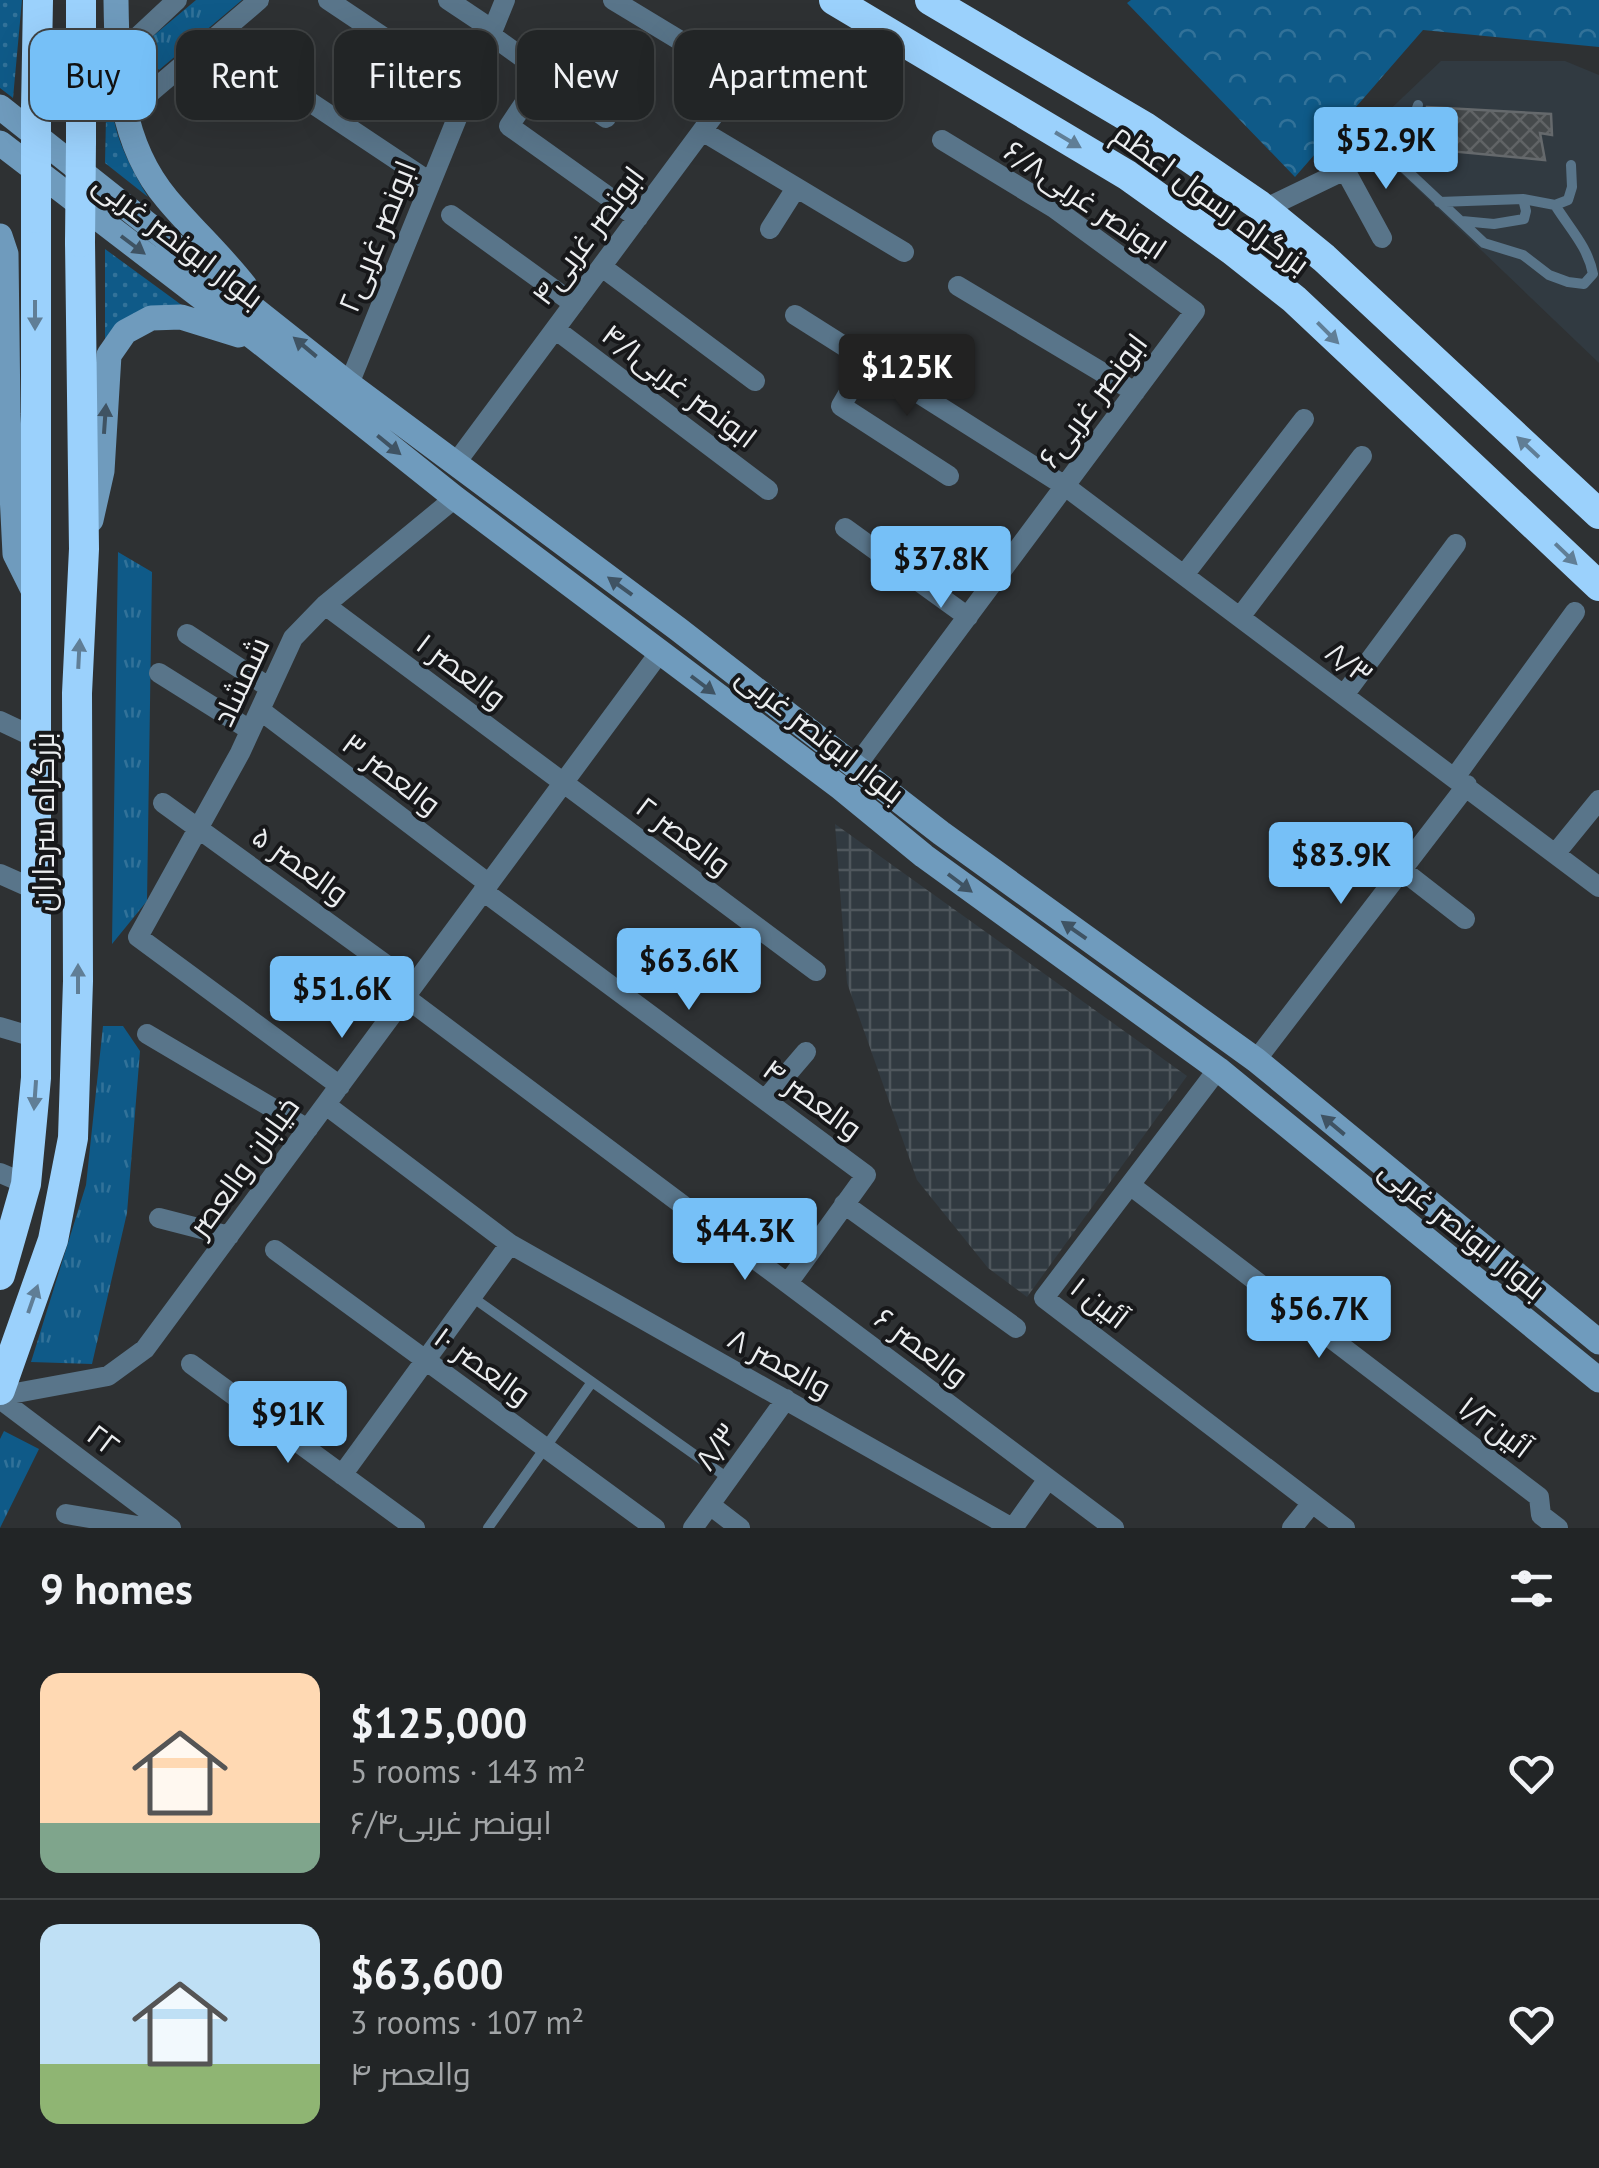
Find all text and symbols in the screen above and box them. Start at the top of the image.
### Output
chip: Buy [30,30,156,120]
chip: Rent [176,30,314,120]
chip: Filters [334,30,497,120]
chip: New [517,30,654,120]
chip: Apartment [674,30,903,120]
pin: $52.9K [1305,107,1467,192]
street label: بزرگراه رسول اعظم [1105,113,1318,284]
text: $52.9K [1336,118,1436,160]
street label: ۶/۸ابونصر غربی [997,130,1175,268]
one-way arrow [1054,131,1082,148]
street label: ۲ابونصر غربی [328,154,424,318]
street label: ۴ابونصر غربی [522,158,652,312]
street label: بلوار ابونصر غربی [86,163,272,317]
one-way arrow [120,235,146,255]
one-way arrow [27,300,43,332]
street label: ۴/۱ابونصر غربی [595,314,765,456]
one-way arrow [1316,321,1340,344]
street label: ۶ابونصر غربی [1029,325,1155,475]
pin: $125K [837,334,977,419]
one-way arrow [292,337,317,359]
text: $125K [861,345,953,387]
one-way arrow [97,402,113,434]
one-way arrow [376,435,402,455]
one-way arrow [1516,436,1540,459]
pin: $37.8K [860,526,1022,611]
text: $37.8K [893,537,989,579]
one-way arrow [1554,542,1578,565]
one-way arrow [607,576,633,596]
street label: والعصر ۱ [409,624,515,716]
street label: شمشاد [202,630,278,732]
street label: ۸/۳ [1318,631,1382,693]
one-way arrow [71,638,87,670]
street label: بلوار ابونصر غربی [729,656,913,812]
one-way arrow [690,674,716,694]
street label: والعصر ۳ [335,723,449,823]
street label: بزرگراه سرداران [23,732,62,912]
street label: والعصر ۲ [629,787,739,883]
street label: والعصر ۵ [245,816,357,912]
pin: $83.9K [1260,822,1422,907]
text: $83.9K [1291,833,1391,875]
one-way arrow [947,873,973,893]
one-way arrow [1061,920,1088,940]
pin: $63.6K [608,928,770,1013]
text: $63.6K [639,939,739,981]
pin: $51.6K [261,956,423,1041]
one-way arrow [70,963,86,995]
text: $51.6K [292,967,392,1009]
street label: والعصر ۴ [756,1049,870,1147]
one-way arrow [27,1080,43,1112]
street label: خیابان والعصر [178,1088,307,1246]
one-way arrow [1321,1115,1346,1137]
street label: بلوار ابونصر غربی [1372,1150,1554,1308]
pin: $44.3K [664,1198,826,1283]
text: $44.3K [695,1209,795,1251]
street label: آئین ۱ [1063,1267,1137,1337]
pin: $56.7K [1238,1276,1400,1361]
one-way arrow [26,1283,41,1313]
text: $56.7K [1269,1287,1369,1329]
street label: والعصر ۶ [867,1298,977,1394]
street label: والعصر ۱۰ [427,1317,539,1413]
street label: والعصر ۸ [722,1318,838,1406]
pin: $91K [229,1381,347,1466]
street label: ۱/۲آئین [1452,1386,1540,1466]
text: $91K [251,1392,325,1434]
street label: ۲۲ [80,1414,128,1464]
street label: ۸/۳ [685,1414,745,1478]
text: 9 homes [40,1561,193,1616]
icon: filters [1504,1561,1559,1616]
text: $125,000 [350,1695,527,1750]
icon: home [120,1713,240,1833]
icon: heart [1504,1746,1559,1801]
text: 5 rooms · 143 m² [350,1750,586,1792]
text: ۶/۴ابونصر غربی [350,1801,552,1843]
text: $63,600 [350,1946,503,2001]
icon: home [120,1964,240,2084]
icon: heart [1504,1997,1559,2052]
text: 3 rooms · 107 m² [350,2001,584,2043]
text: والعصر ۴ [350,2052,471,2094]

